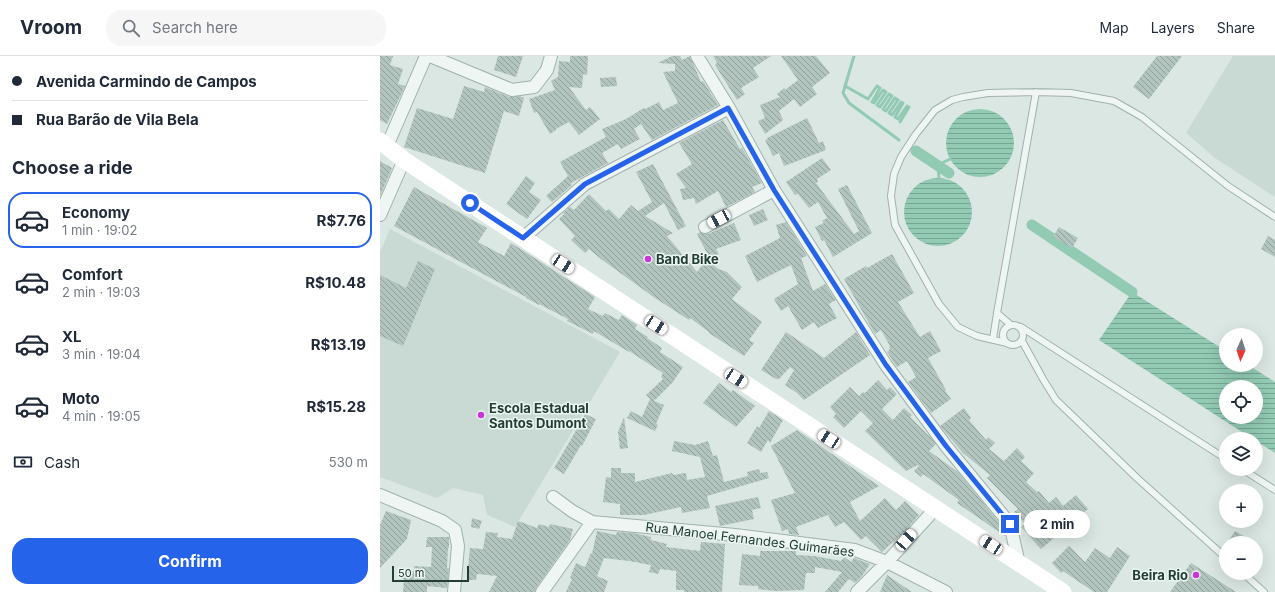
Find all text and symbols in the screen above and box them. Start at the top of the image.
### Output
search box [106,10,386,46]
text: Vroom [20,16,82,39]
icon: search [120,17,142,39]
text: Search here [152,18,238,37]
text: Map [1100,19,1129,36]
text: Layers [1151,19,1195,36]
text: Share [1217,19,1255,36]
text: Avenida Carmindo de Campos [36,72,257,91]
text: Rua Barão de Vila Bela [36,110,199,129]
text: Choose a ride [12,157,133,178]
route start [461,194,479,212]
icon: car [14,202,50,238]
text: Economy [62,203,130,222]
car [706,208,732,230]
text: R$7.76 [317,211,366,230]
text: 1 min · 19:02 [62,222,137,238]
place label: Band Bike [656,251,719,267]
car [550,252,576,276]
marker: Band Bike [643,254,653,264]
icon: car [14,264,50,300]
text: Comfort [62,265,123,284]
text: R$10.48 [305,273,366,292]
text: 2 min · 19:03 [62,284,140,300]
car [643,313,669,337]
icon: car [14,326,50,362]
text: XL [62,327,82,346]
north arrow [1219,328,1263,372]
map controls [1219,328,1263,580]
text: R$13.19 [311,335,366,354]
text: 3 min · 19:04 [62,346,141,362]
car [723,366,749,390]
button: locate [1219,380,1263,424]
icon: car [14,388,50,424]
text: Moto [62,389,100,408]
text: R$15.28 [306,397,366,416]
place label: Escola Estadual Santos Dumont [489,400,589,431]
text: 4 min · 19:05 [62,408,141,424]
marker: Escola Estadual Santos Dumont [476,410,486,420]
car [816,427,842,451]
button: layers [1219,432,1263,476]
icon: cash [12,451,34,473]
text: Cash [44,453,80,472]
text: 530 m [329,454,368,470]
button: + [1219,484,1263,528]
callout: 2 min [1024,510,1090,538]
route end [1001,515,1019,533]
text: 2 min [1040,516,1074,532]
street label: Rua Manoel Fernandes Guimarães [645,518,855,560]
car [894,527,918,553]
car [978,533,1004,557]
button: − [1219,536,1263,580]
button: Confirm [12,538,368,584]
scale bar [392,564,469,583]
text: 50 m [398,566,424,580]
place label: Beira Rio [1132,567,1188,583]
marker: Beira Rio [1191,570,1201,580]

